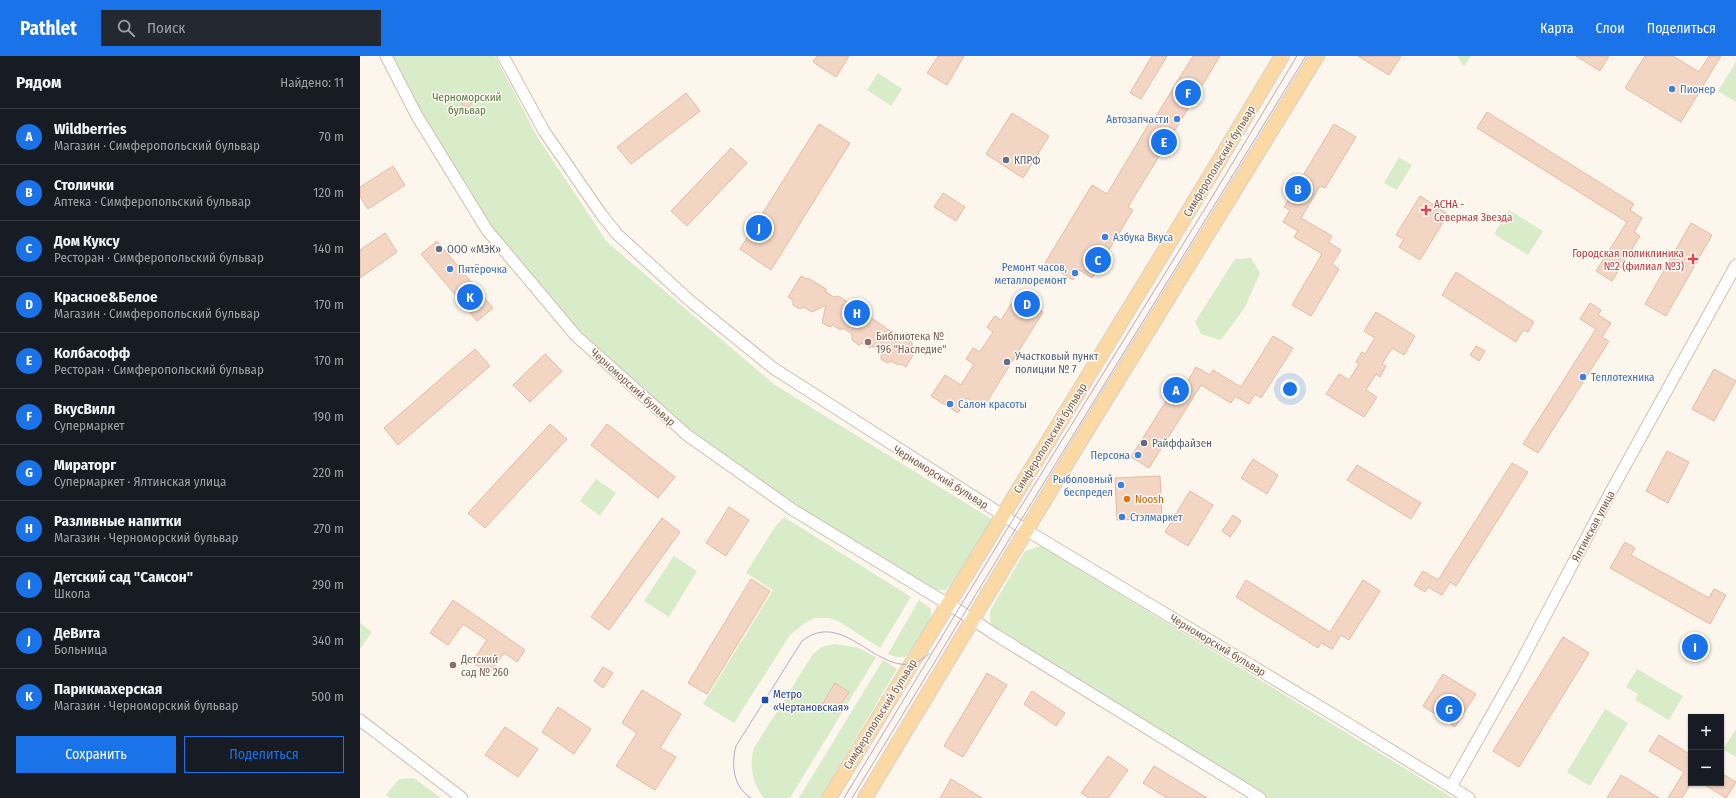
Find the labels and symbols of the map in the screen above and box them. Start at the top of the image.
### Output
pin: F [1175,78,1201,108]
place label: Пионер [1680,83,1716,96]
marker: Пионер [1667,84,1677,94]
park label: Черноморский бульвар [433,91,502,117]
street label: Симферопольский бульвар [1181,103,1258,219]
place label: Автозапчасти [1106,113,1169,126]
marker: Автозапчасти [1172,114,1182,124]
pin: E [1151,127,1177,157]
place label: КПРФ [1014,154,1040,167]
marker: КПРФ [1001,155,1011,165]
pin: B [1285,174,1311,204]
place label: АСНА - Северная Звезда [1434,198,1512,224]
marker: АСНА - Северная Звезда [1421,205,1431,215]
pin: J [746,213,772,243]
place label: Азбука Вкуса [1113,231,1173,244]
marker: Азбука Вкуса [1100,232,1110,242]
place label: ООО «МЭК» [447,243,501,256]
marker: ООО «МЭК» [434,244,444,254]
pin: C [1085,245,1111,275]
place label: Городская поликлиника №2 (филиал №3) [1572,247,1684,273]
marker: Городская поликлиника №2 (филиал №3) [1687,253,1699,265]
place label: Ремонт часов, металлоремонт [994,261,1068,287]
place label: Пятёрочка [458,263,507,276]
marker: Пятёрочка [445,264,455,274]
marker: Ремонт часов, металлоремонт [1070,268,1080,278]
pin: K [457,282,483,312]
pin: D [1014,289,1040,319]
pin: H [844,298,870,328]
place label: Библиотека № 196 "Наследие" [876,330,947,356]
marker: Библиотека № 196 "Наследие" [863,337,873,347]
street label: Черноморский бульвар [588,346,678,429]
place label: Участковый пункт полиции № 7 [1014,350,1099,376]
marker: Участковый пункт полиции № 7 [1002,357,1012,367]
place label: Теплотехника [1591,371,1654,384]
marker: Теплотехника [1578,372,1588,382]
pin: A [1163,375,1189,405]
your location [1280,379,1300,399]
street label: Симферопольский бульвар [1011,381,1090,496]
place label: Салон красоты [958,398,1027,411]
marker: Салон красоты [945,399,955,409]
place label: Райффайзен [1152,437,1212,450]
marker: Райффайзен [1139,438,1149,448]
street label: Черноморский бульвар [891,443,991,512]
place label: Персона [1091,449,1130,462]
marker: Персона [1133,450,1143,460]
place label: Рыболовный беспредел [1053,473,1113,499]
marker: Рыболовный беспредел [1116,480,1126,490]
street label: Ялтинская улица [1569,488,1618,564]
place label: Noosh [1135,493,1164,506]
marker: Noosh [1122,494,1132,504]
place label: Стэлмаркет [1130,511,1183,524]
marker: Стэлмаркет [1117,512,1127,522]
street label: Черноморский бульвар [1167,612,1268,679]
pin: I [1682,632,1708,662]
place label: Детский сад № 260 [460,653,509,679]
street label: Симферопольский бульвар [841,657,920,772]
marker: Детский сад № 260 [448,660,458,670]
place label: Метро «Чертановская» [773,688,849,714]
pin: G [1436,694,1462,724]
marker: Метро «Чертановская» [760,695,770,705]

